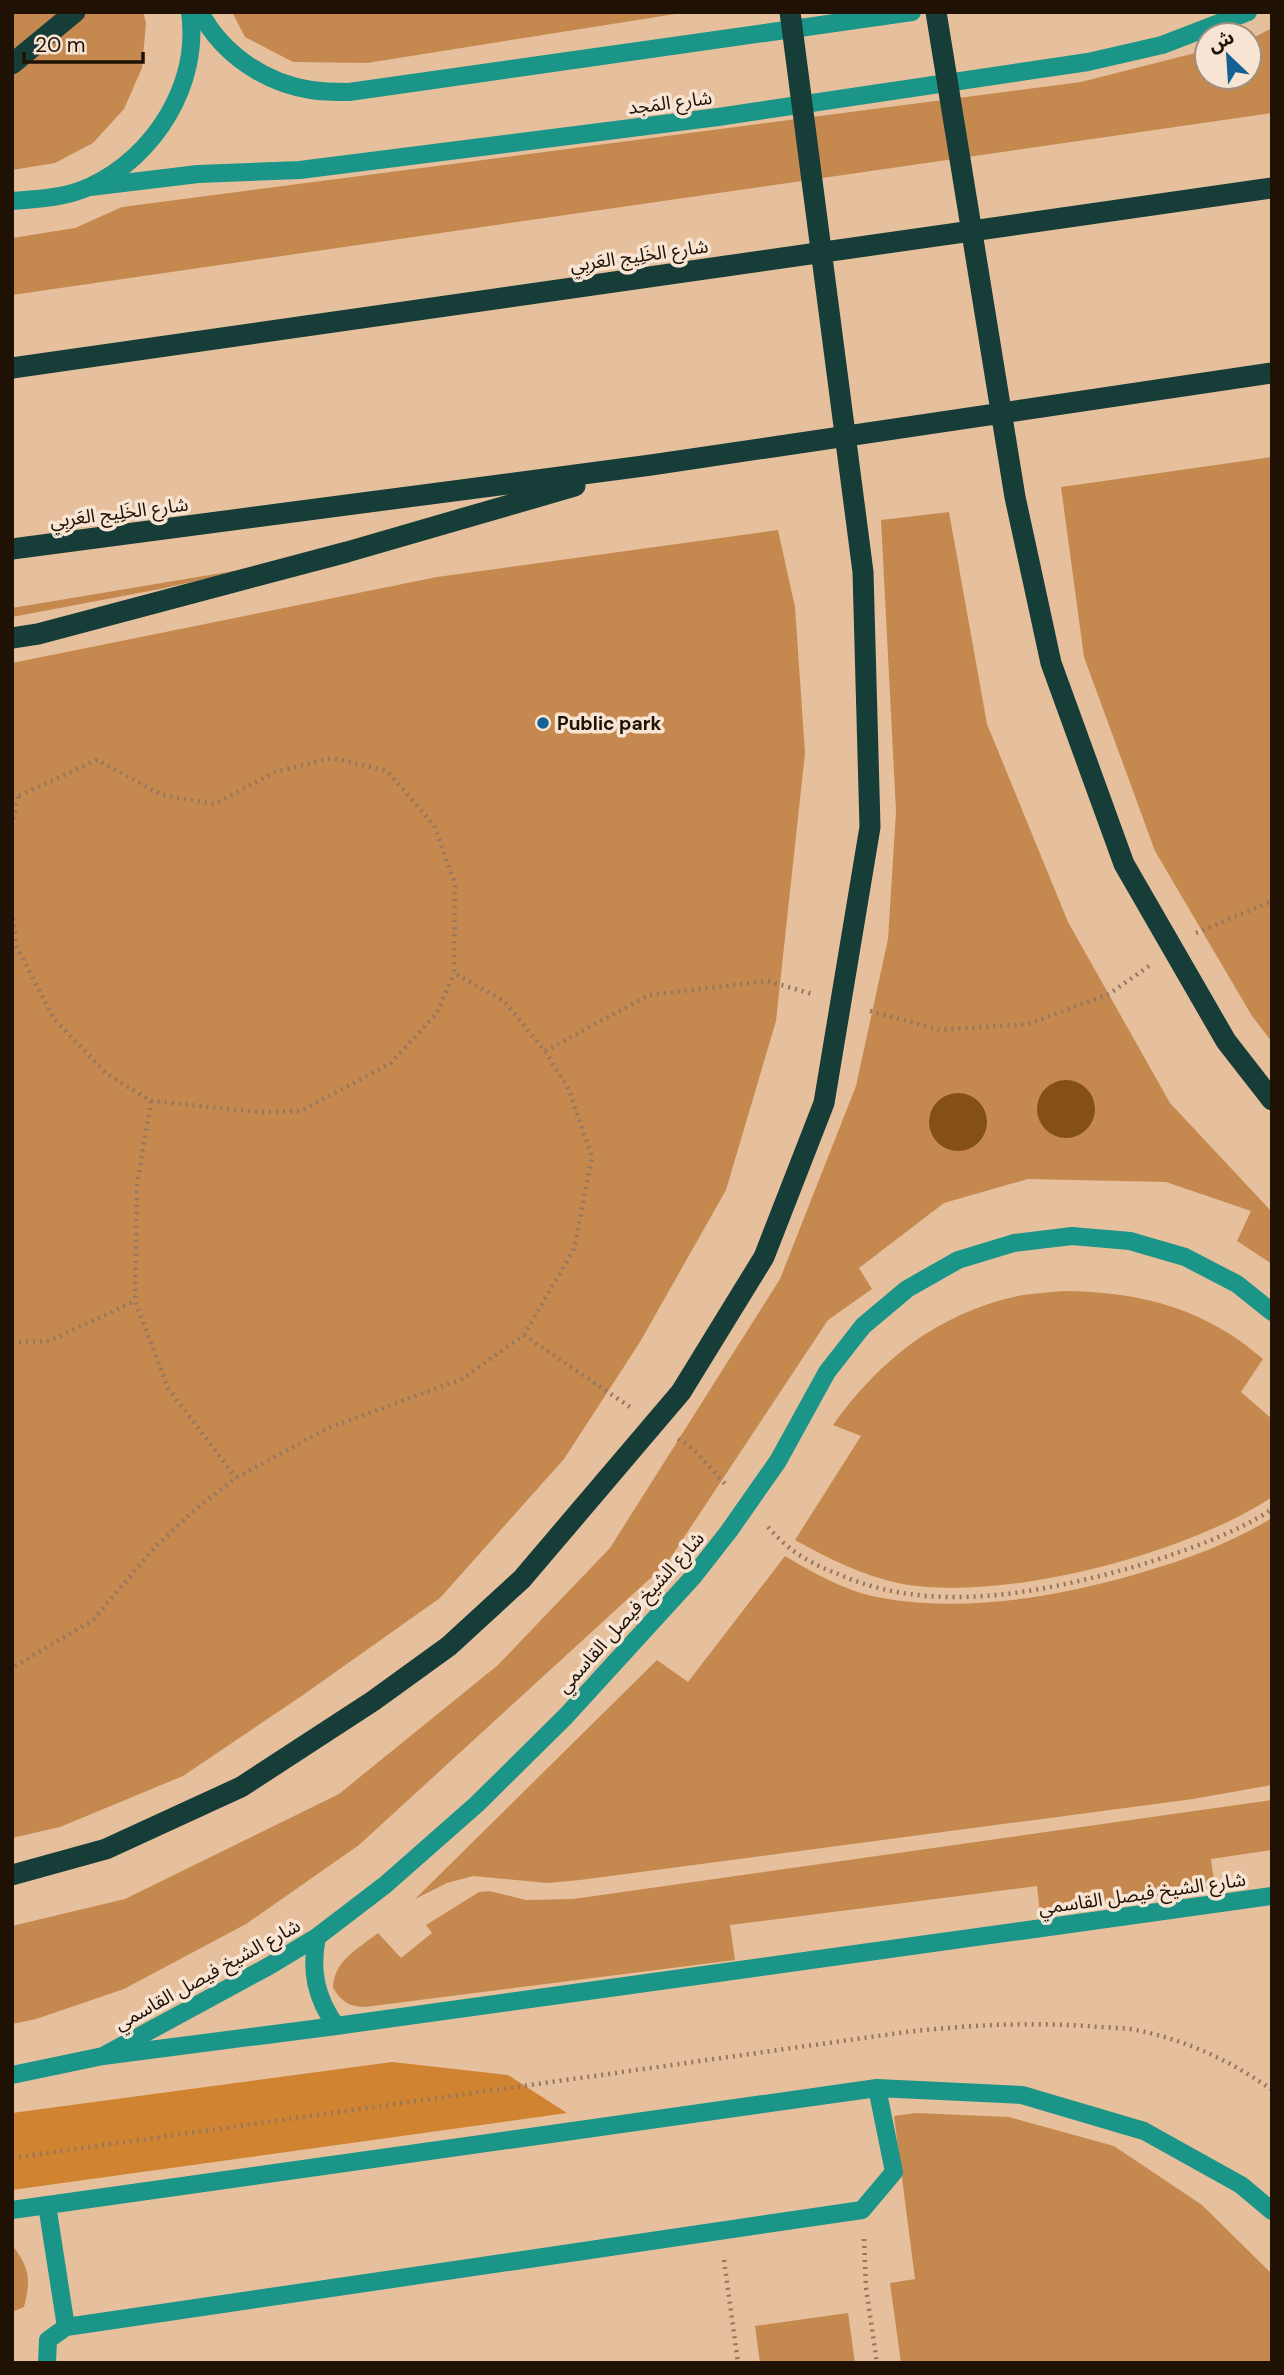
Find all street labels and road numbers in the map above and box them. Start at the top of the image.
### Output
street label: شارع المَجد [626,85,714,121]
street label: شارع الخَلِيج العَربِي [568,233,710,280]
street label: شارع الخَلِيج العَربِي [48,492,190,536]
street label: شارع الشيخ فيصل القاسمي [551,1526,711,1700]
street label: شارع الشيخ فيصل القاسمي [1037,1867,1248,1923]
street label: شارع الشيخ فيصل القاسمي [110,1913,306,2038]

